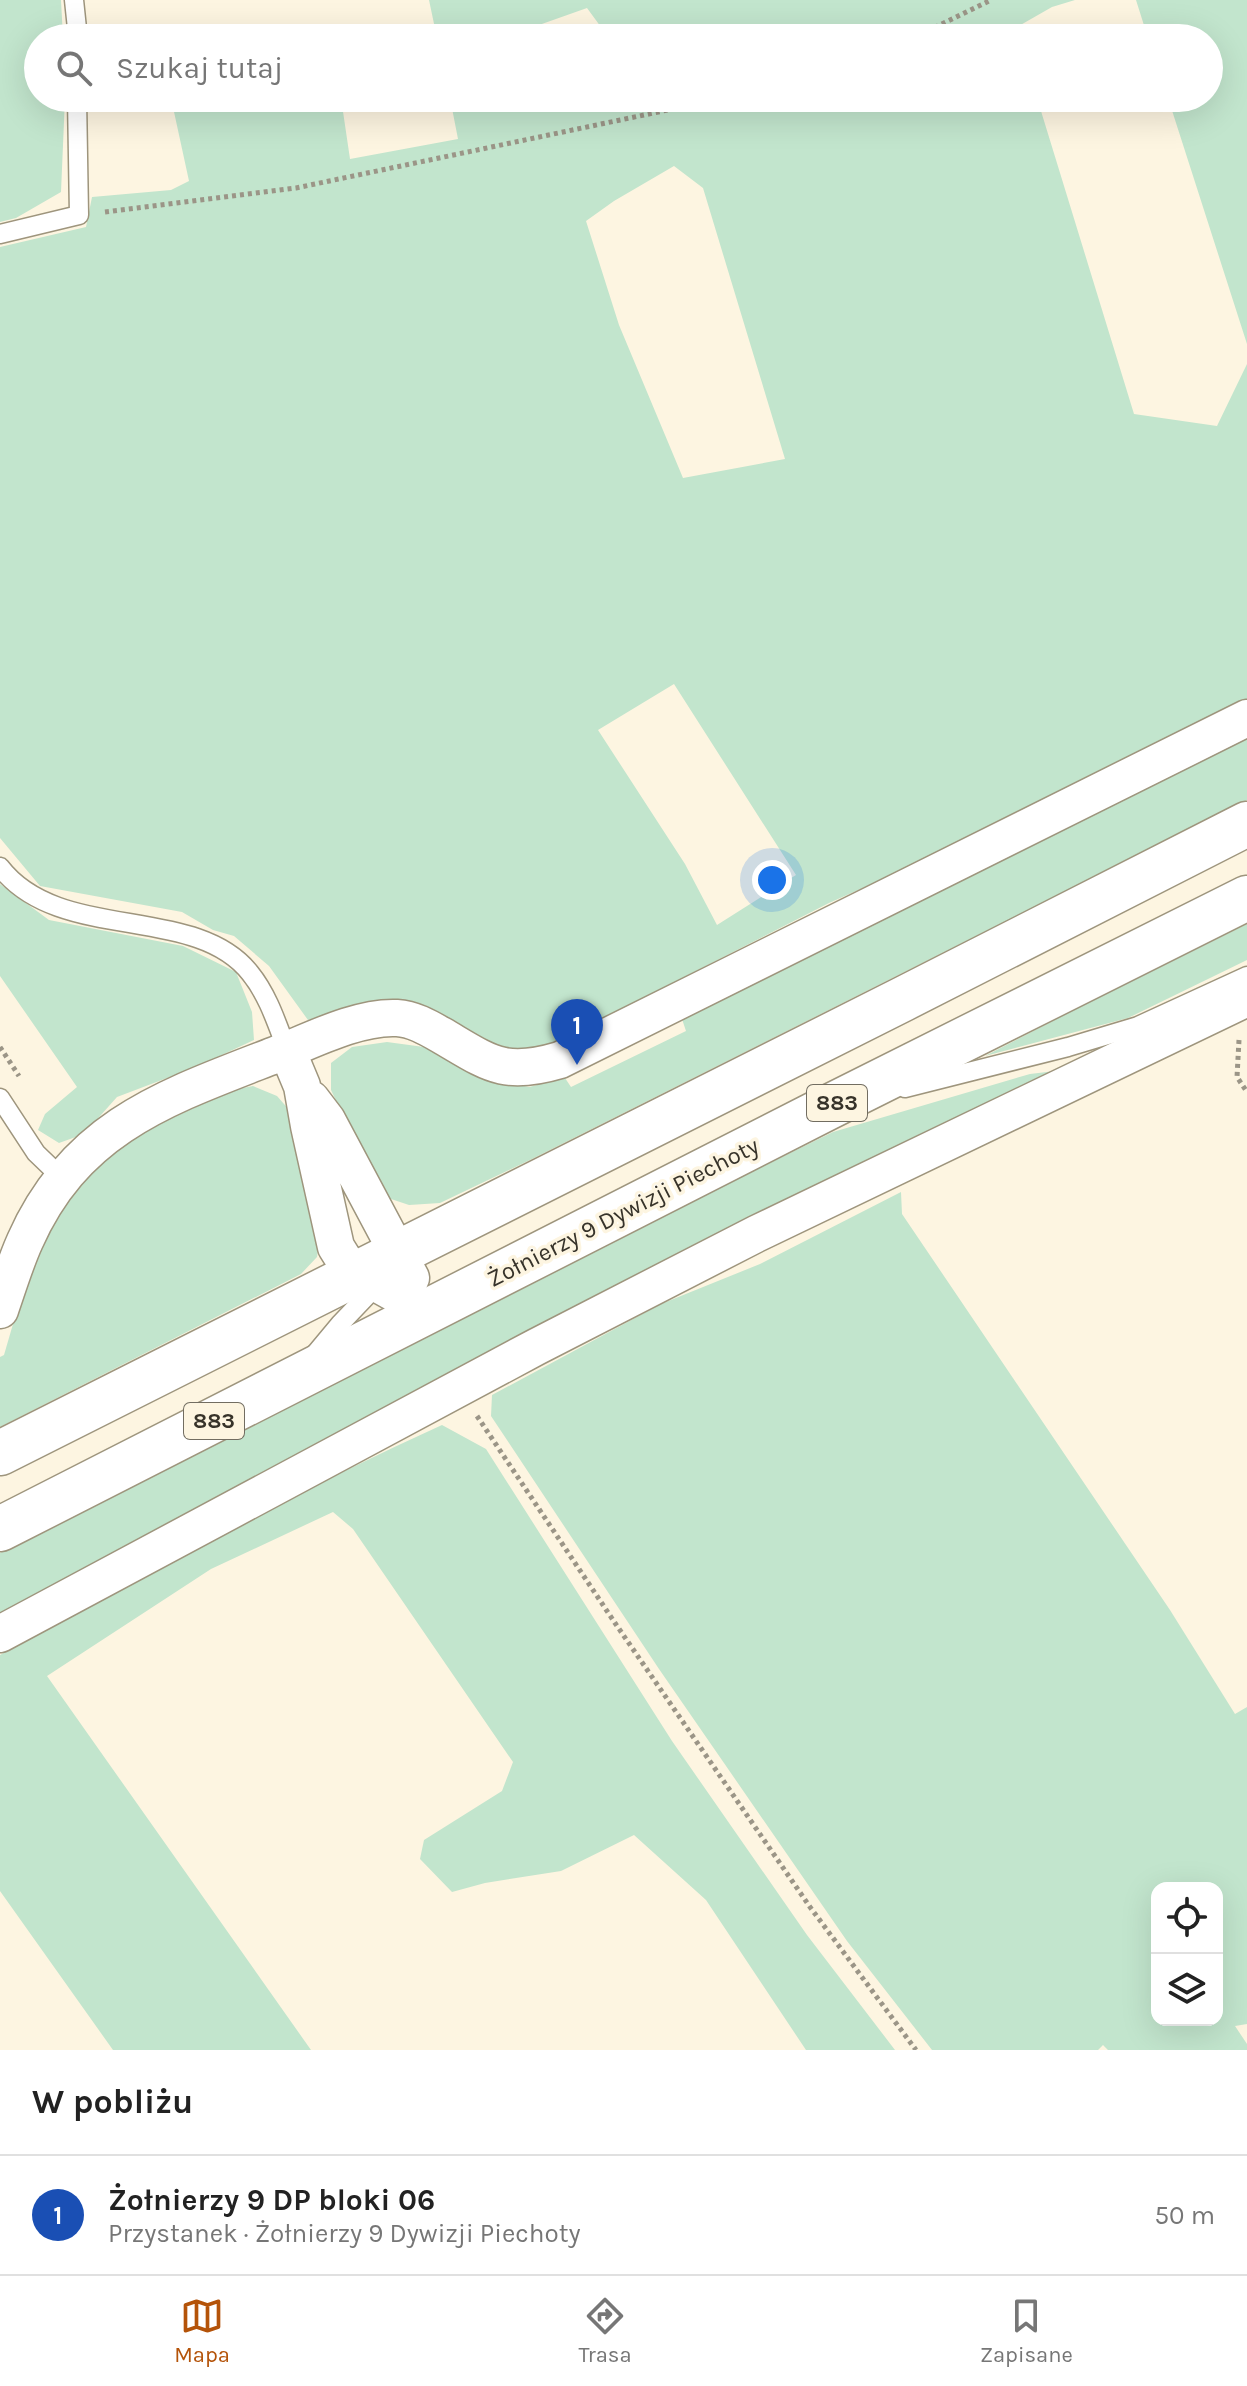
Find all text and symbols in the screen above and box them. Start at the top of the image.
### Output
search box [24,24,1223,112]
icon: search [52,46,96,90]
text: Szukaj tutaj [116,50,283,86]
your location [752,860,792,900]
pin: 1 [551,999,603,1065]
road number: 883 [807,1085,867,1121]
street label: Żołnierzy 9 Dywizji Piechoty [483,1131,763,1293]
road number: 883 [184,1403,244,1439]
map controls [1151,1882,1223,2026]
button: locate [1151,1882,1223,1954]
button: layers [1151,1954,1223,2026]
text: W pobliżu [32,2082,193,2122]
text: Żołnierzy 9 DP bloki 06 [108,2182,435,2218]
text: 1 [53,2200,63,2231]
text: 50 m [1154,2200,1215,2231]
text: Przystanek · Żołnierzy 9 Dywizji Piechoty [108,2218,581,2249]
tab: Mapa [174,2294,230,2368]
tab: Trasa [578,2294,632,2368]
tab: Zapisane [980,2294,1073,2368]

